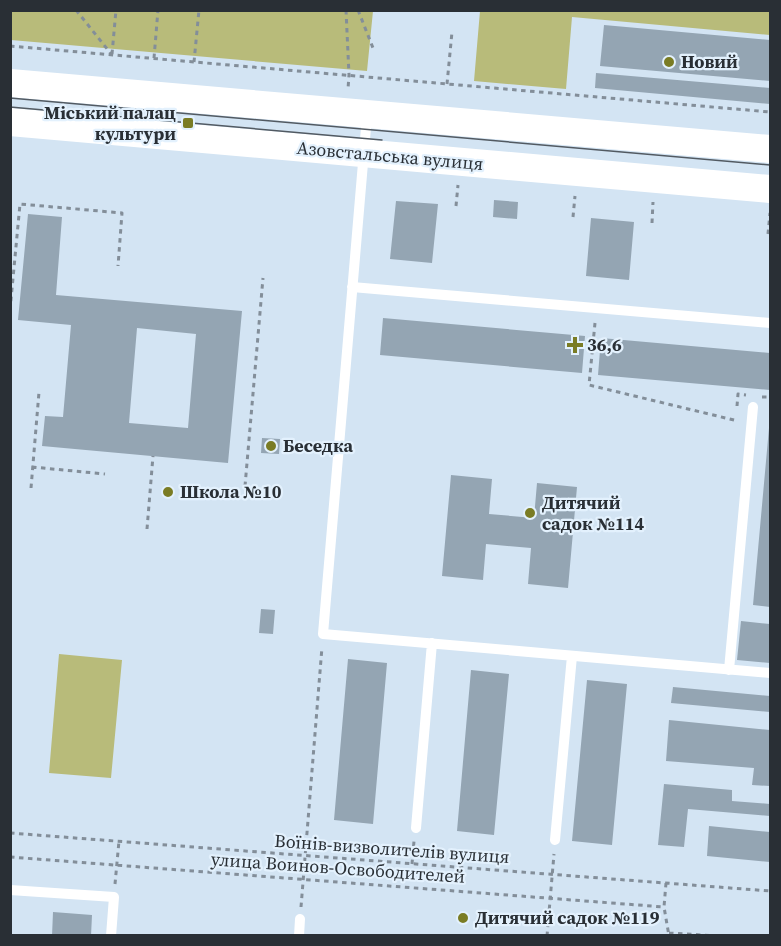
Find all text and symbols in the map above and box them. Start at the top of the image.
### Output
place label: Новий [681,49,738,74]
marker: Новий [662,55,676,69]
place label: Міський палац культури [44,100,176,146]
marker: Міський палац культури [181,116,195,130]
street label: Азовстальська вулиця [296,135,484,176]
place label: 36,6 [587,332,622,357]
marker: 36,6 [568,338,582,352]
place label: Беседка [283,433,354,458]
marker: Беседка [264,439,278,453]
place label: Школа №10 [180,479,282,504]
marker: Школа №10 [161,485,175,499]
place label: Дитячий садок №114 [542,490,645,536]
marker: Дитячий садок №114 [523,506,537,520]
street label: Воїнів-визволителів вулиця [274,828,510,869]
street label: улица Воинов-Освободителей [210,846,466,889]
place label: Дитячий садок №119 [475,905,660,930]
marker: Дитячий садок №119 [456,911,470,925]

